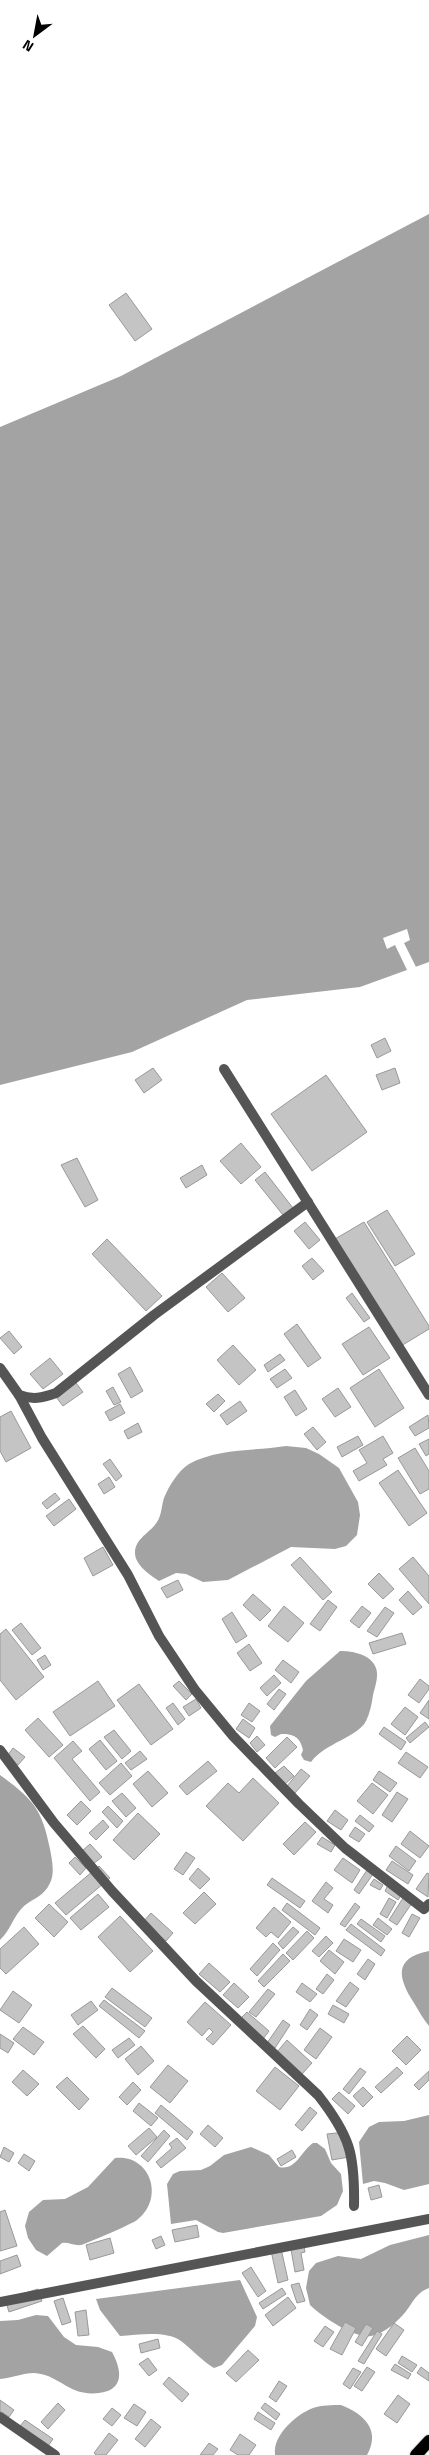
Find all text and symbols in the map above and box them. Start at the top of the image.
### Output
north arrow [10,10,60,60]
text: N [18,35,38,58]

